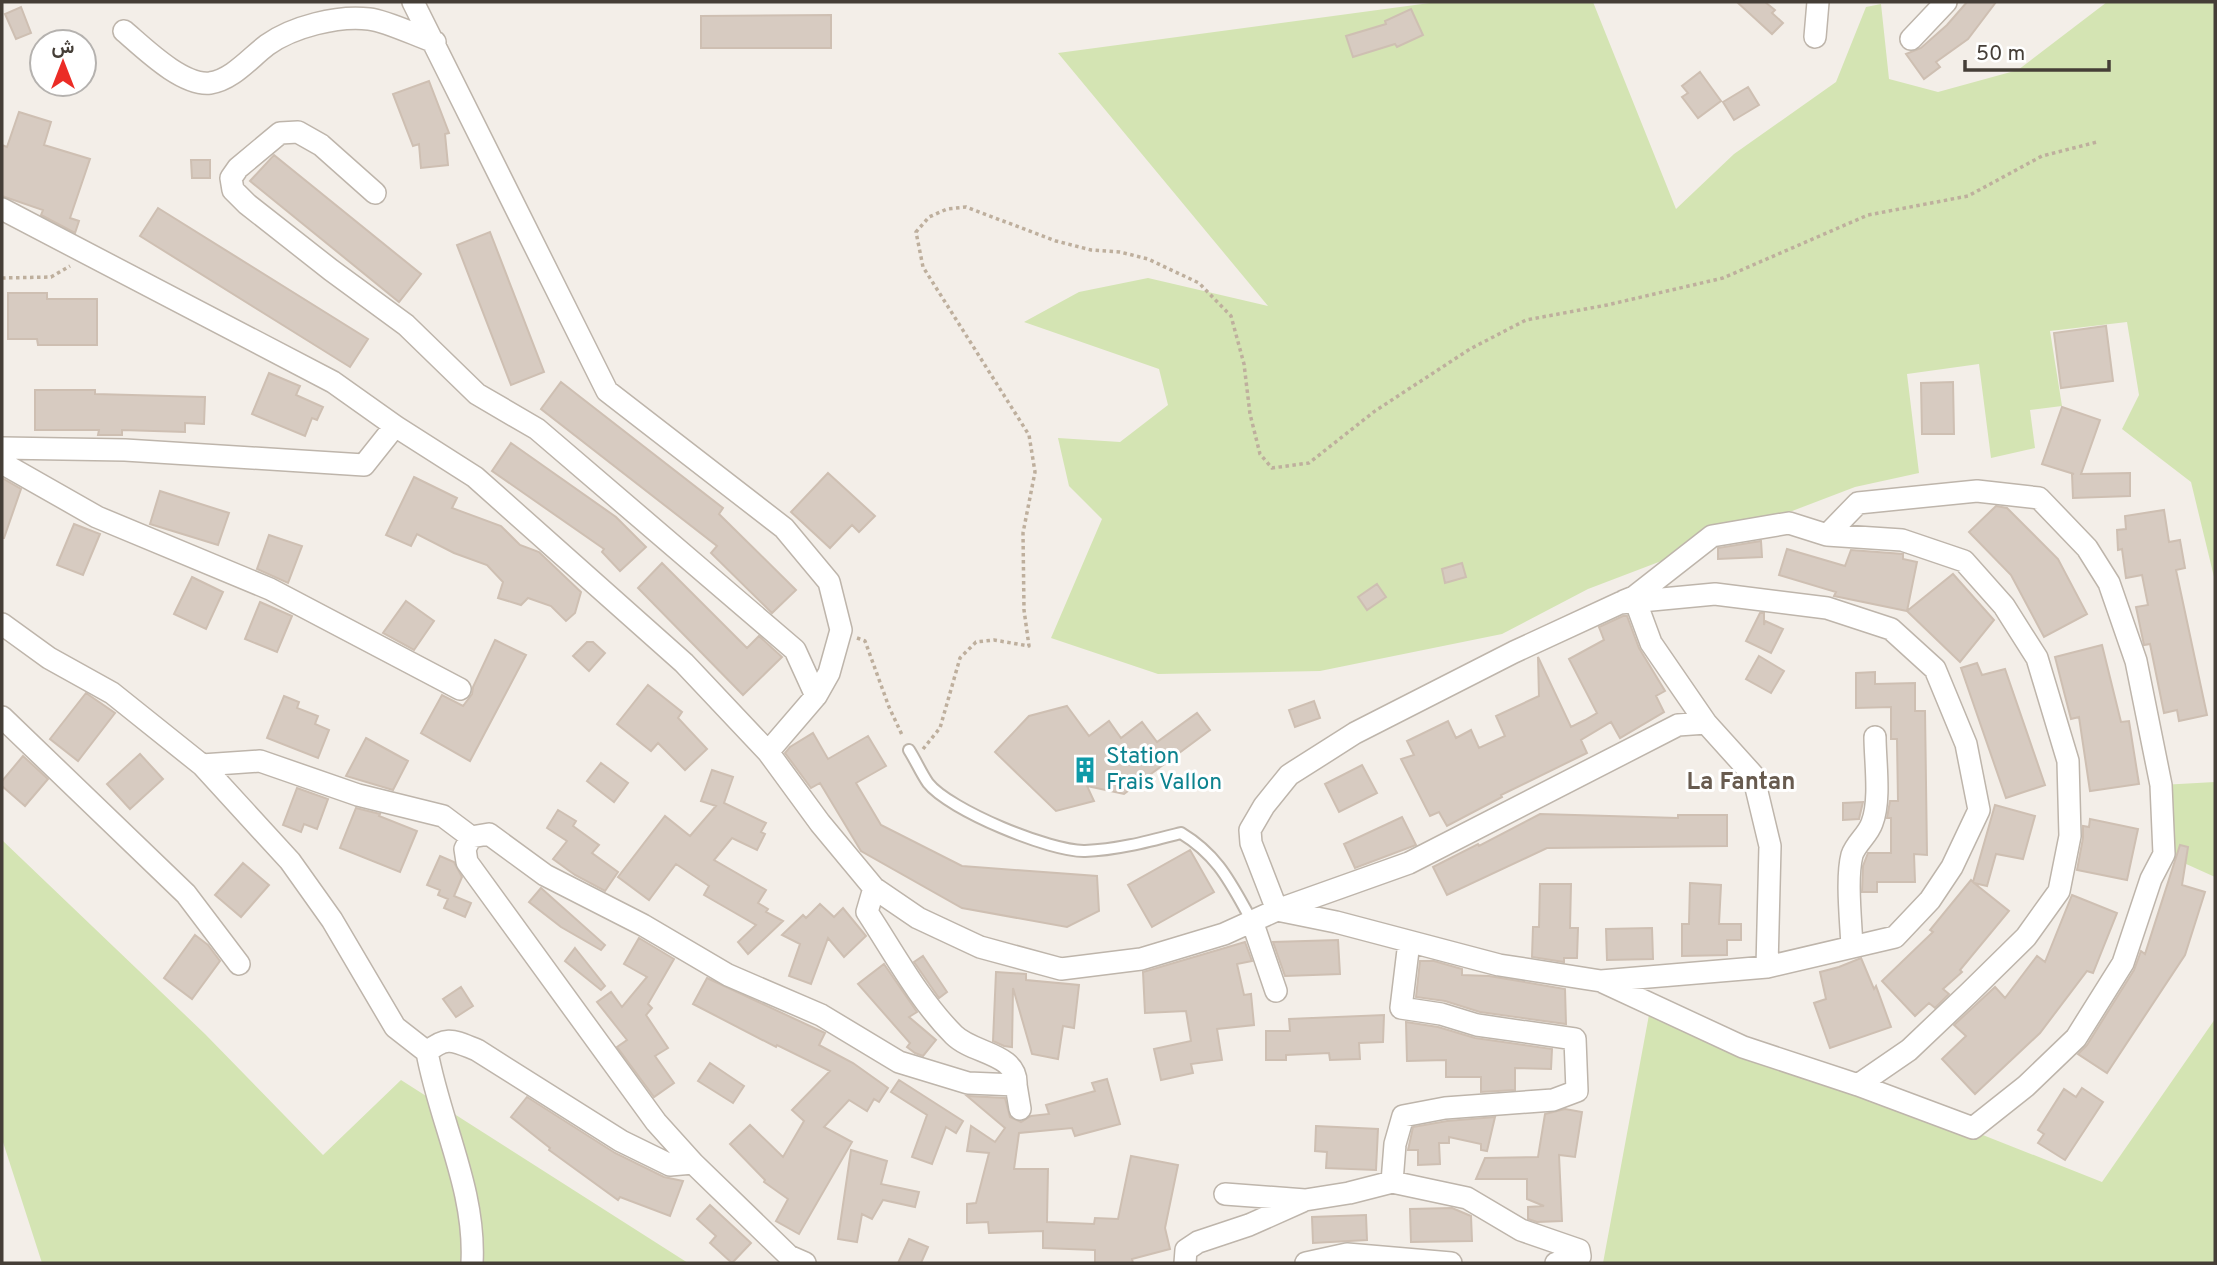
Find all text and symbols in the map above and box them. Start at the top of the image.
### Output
north arrow [28,28,98,98]
scale bar [1965,28,2108,72]
text: ش [52,36,75,60]
text: 50 m [1976,41,2025,68]
place label: Station Frais Vallon [1106,743,1222,798]
building icon: Station Frais Vallon [1070,755,1100,785]
district label: La Fantan [1686,768,1796,798]

